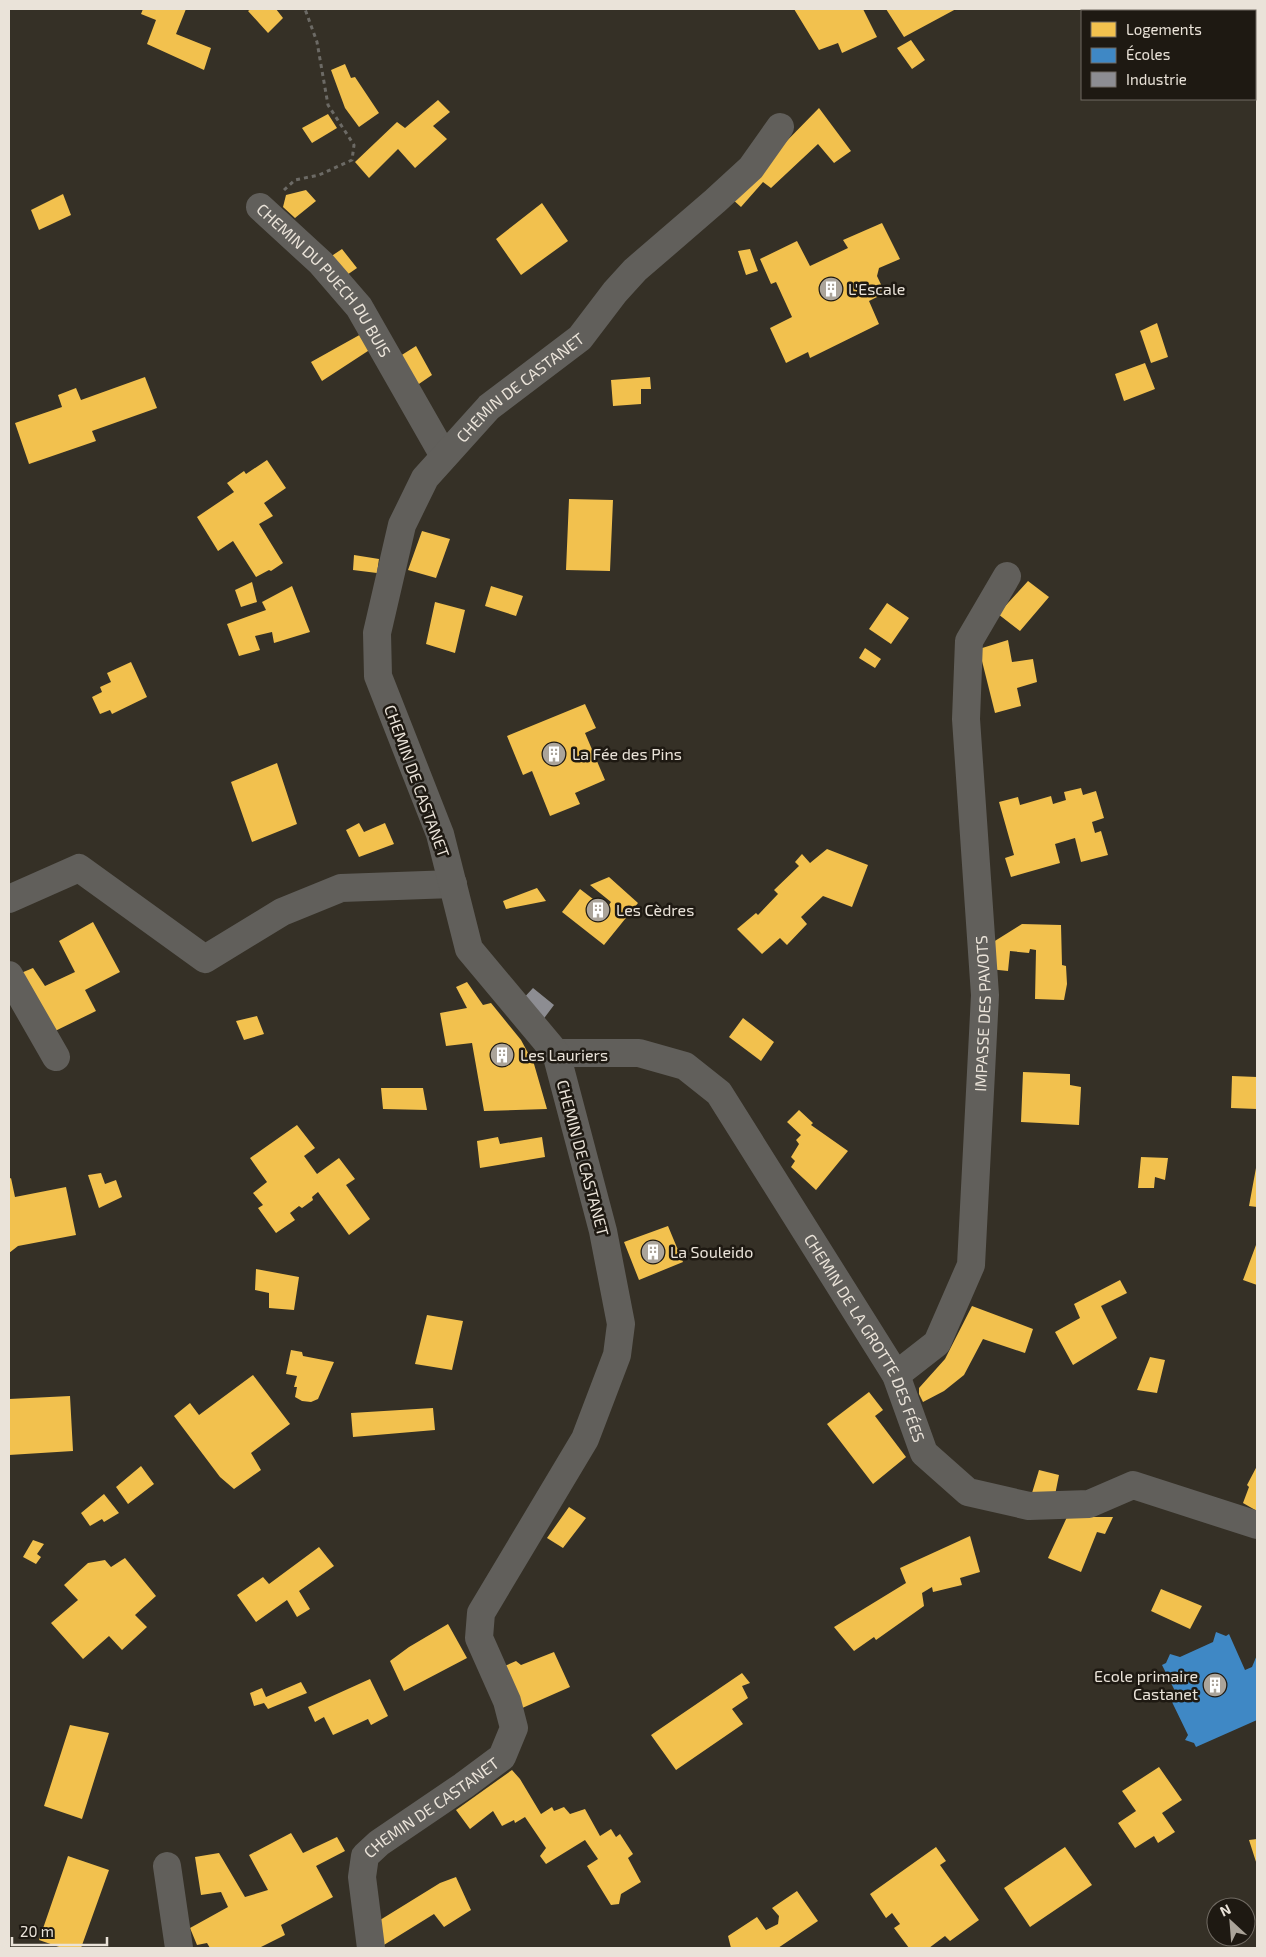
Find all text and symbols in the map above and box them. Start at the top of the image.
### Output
legend [1081,10,1256,100]
text: Logements [1126,20,1202,38]
text: Écoles [1126,45,1170,63]
text: Industrie [1126,70,1187,88]
street label: CHEMIN DU PUECH DU BUIS [253,199,395,360]
building icon: L'Escale [818,276,844,302]
place label: L'Escale [848,279,905,298]
street label: CHEMIN DE CASTANET [452,328,588,446]
street label: CHEMIN DE CASTANET [381,702,454,860]
building icon: La Fée des Pins [541,741,567,767]
place label: La Fée des Pins [572,744,682,763]
building icon: Les Cèdres [585,897,611,923]
place label: Les Cèdres [616,900,694,919]
street label: IMPASSE DES PAVOTS [970,935,994,1092]
building icon: Les Lauriers [489,1042,515,1068]
place label: Les Lauriers [520,1045,608,1064]
street label: CHEMIN DE CASTANET [553,1078,613,1238]
street label: CHEMIN DE LA GROTTE DES FÉES [801,1230,929,1445]
building icon: La Souleido [640,1239,666,1265]
place label: La Souleido [670,1242,753,1261]
place label: Ecole primaire Castanet [1094,1666,1198,1703]
building icon: Ecole primaire Castanet [1202,1672,1228,1698]
street label: CHEMIN DE CASTANET [359,1753,502,1861]
north arrow [1206,1897,1256,1947]
text: N [1217,1900,1233,1920]
scale bar [12,1914,108,1946]
text: 20 m [20,1922,54,1940]

